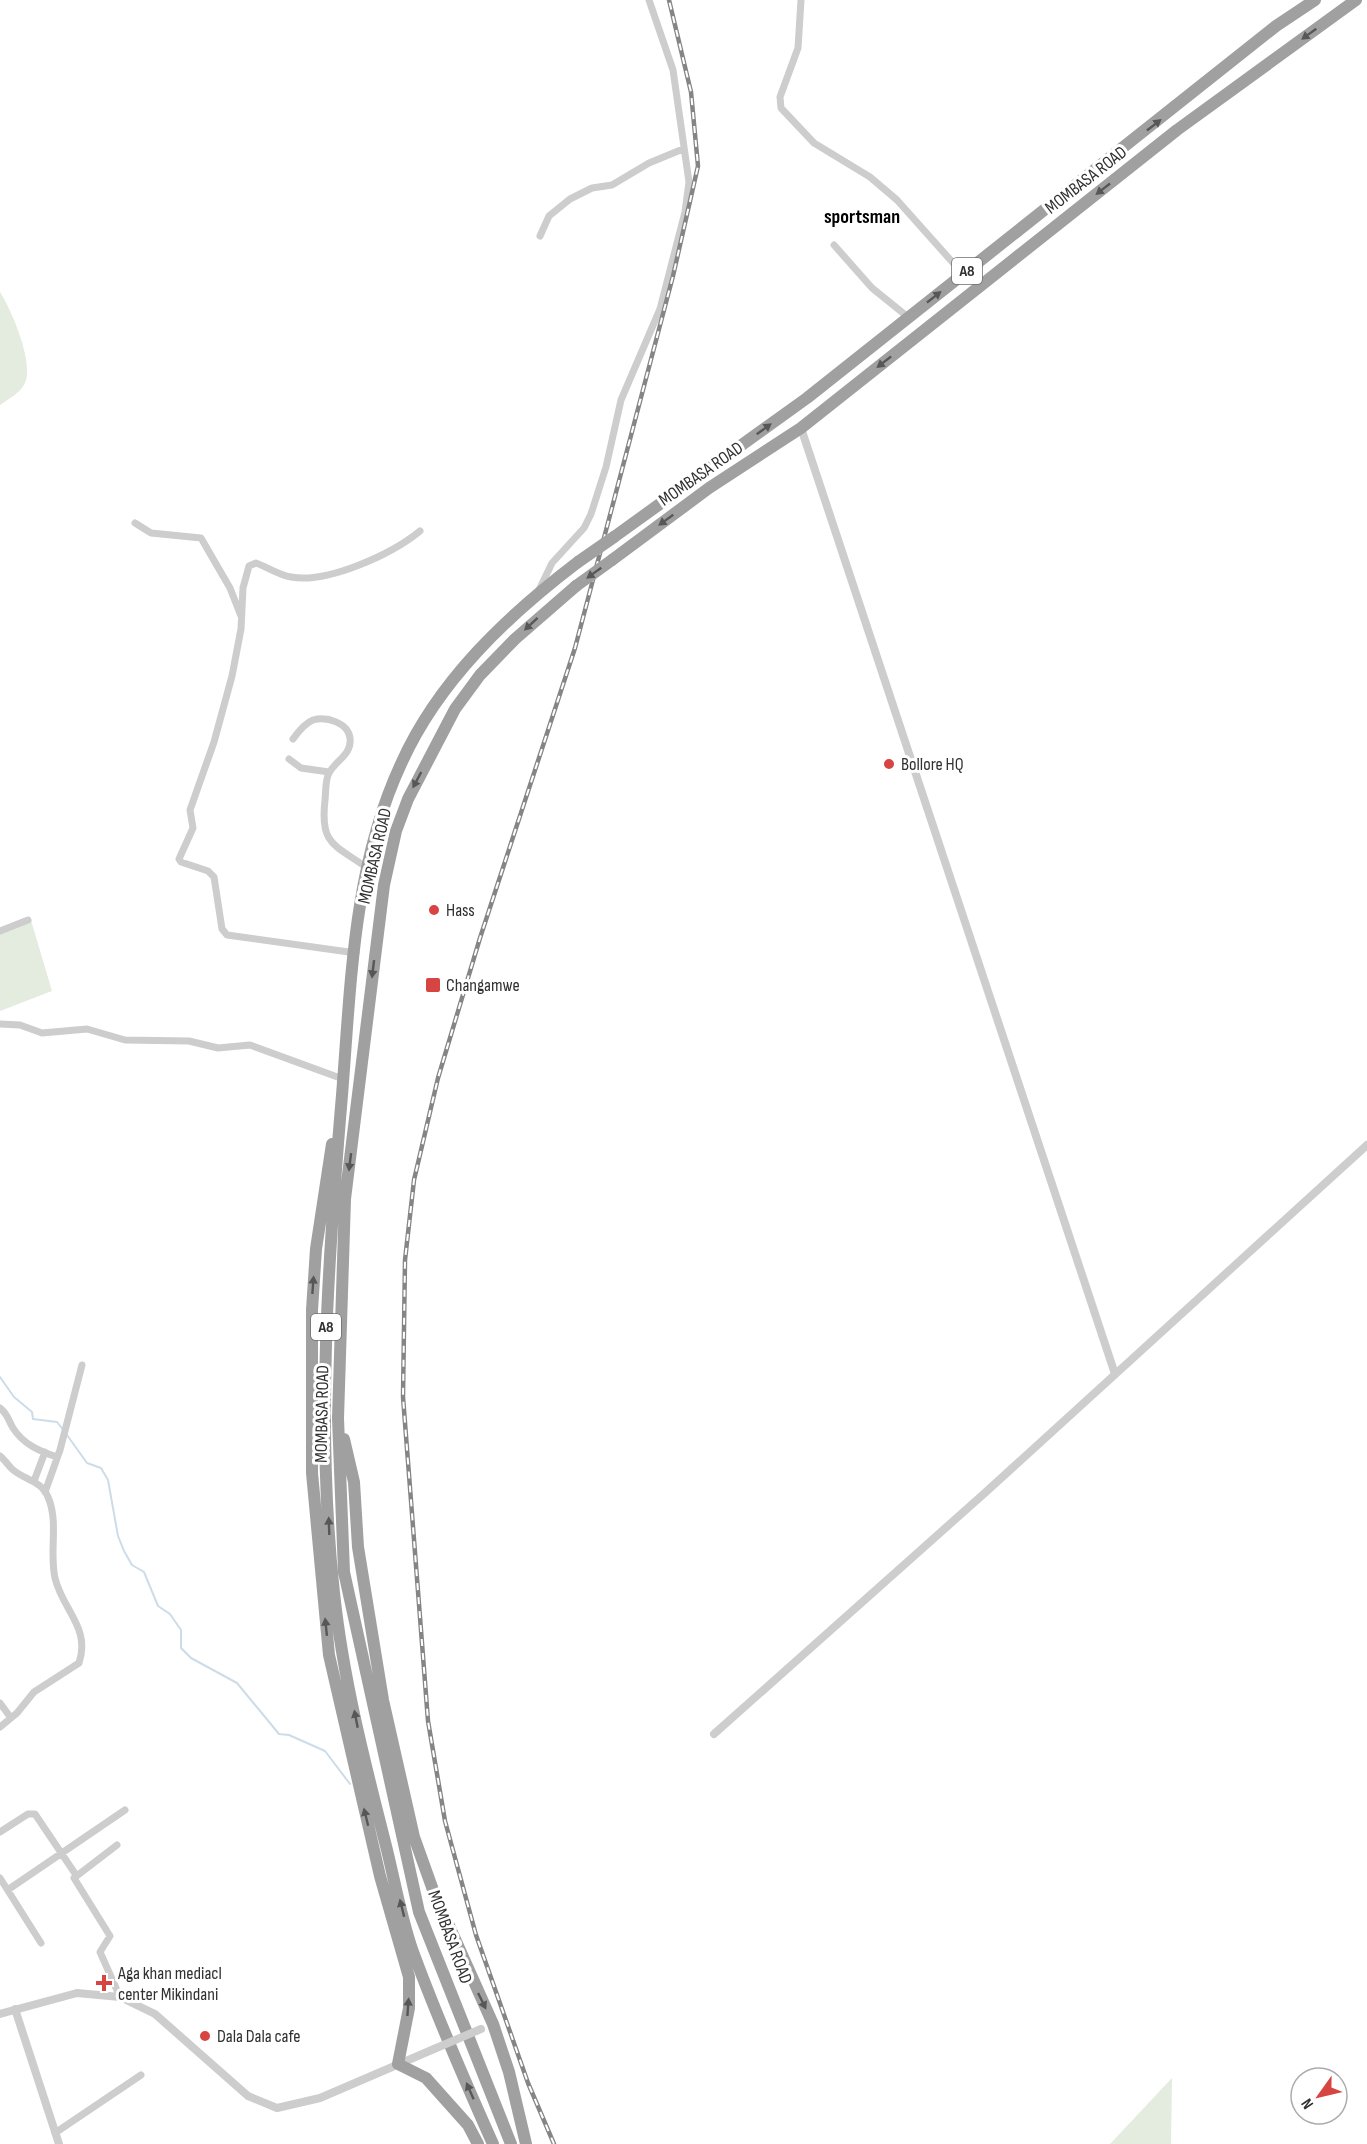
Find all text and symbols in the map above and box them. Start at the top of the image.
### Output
one-way arrow [1302,28,1317,40]
one-way arrow [1146,118,1162,131]
street label: MOMBASA ROAD [1041,142,1131,218]
one-way arrow [1095,183,1111,196]
district label: sportsman [824,205,900,229]
road number: A8 [952,258,982,284]
one-way arrow [927,291,942,303]
one-way arrow [876,356,892,369]
one-way arrow [755,423,771,435]
street label: MOMBASA ROAD [655,437,747,511]
one-way arrow [658,514,674,526]
one-way arrow [586,567,602,579]
one-way arrow [524,617,539,630]
place label: Bollore HQ [901,754,964,775]
marker: Bollore HQ [882,757,896,771]
one-way arrow [413,771,423,789]
street label: MOMBASA ROAD [354,806,396,906]
place label: Hass [446,900,475,921]
marker: Hass [427,903,441,917]
one-way arrow [369,959,378,978]
place label: Changamwe [446,975,520,996]
marker: Changamwe [424,976,442,994]
one-way arrow [345,1153,354,1172]
one-way arrow [309,1276,318,1295]
road number: A8 [311,1314,341,1340]
street label: MOMBASA ROAD [311,1365,333,1463]
one-way arrow [325,1516,334,1535]
one-way arrow [321,1617,331,1636]
one-way arrow [351,1709,360,1728]
one-way arrow [361,1808,371,1826]
street label: MOMBASA ROAD [423,1887,477,1987]
one-way arrow [396,1899,406,1917]
place label: Aga khan mediacl center Mikindani [117,1963,222,2005]
marker: Aga khan mediacl center Mikindani [95,1974,113,1992]
one-way arrow [477,1993,486,2010]
one-way arrow [403,1997,413,2016]
place label: Dala Dala cafe [217,2026,301,2047]
marker: Dala Dala cafe [198,2029,212,2043]
north arrow [1289,2066,1349,2126]
one-way arrow [465,2082,474,2099]
text: N [1298,2095,1318,2112]

